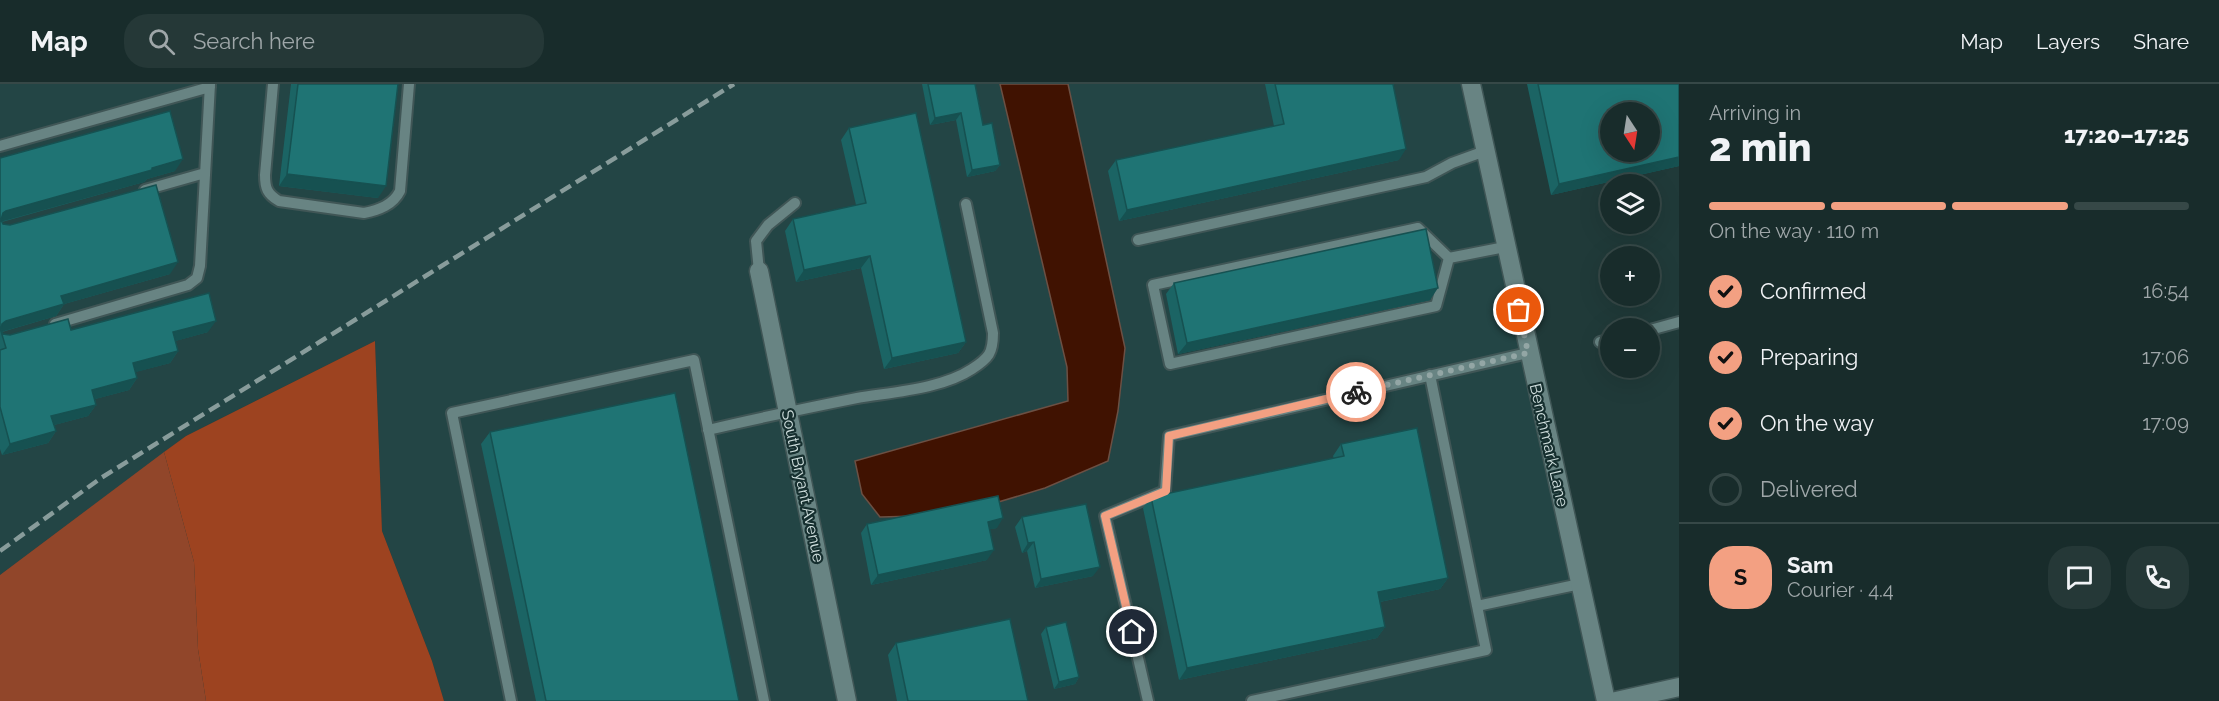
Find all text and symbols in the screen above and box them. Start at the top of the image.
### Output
search box [124,14,544,68]
text: Map [30,25,88,58]
icon: search [145,25,178,58]
text: Search here [193,28,315,54]
text: Map [1960,29,2003,54]
text: Layers [2036,29,2100,54]
text: Share [2133,29,2189,54]
text: Arriving in [1709,101,1801,125]
north arrow [1600,102,1660,162]
map controls [1600,102,1660,378]
text: 17:20–17:25 [2064,122,2189,148]
text: 2 min [1709,124,1812,170]
button: layers [1600,174,1660,234]
text: On the way · 110 m [1709,219,1879,243]
button: + [1600,246,1660,306]
icon: check [1709,275,1742,308]
text: Confirmed [1760,278,1867,304]
text: 16:54 [2143,279,2189,303]
pin [1493,284,1544,335]
icon: bag [1502,293,1535,326]
button: − [1600,318,1660,378]
icon: check [1709,341,1742,374]
text: Preparing [1760,344,1858,370]
text: 17:06 [2142,345,2189,369]
courier [1326,362,1386,422]
icon: bike [1340,376,1373,409]
street label: Benchmark Lane [1526,382,1572,508]
icon: check [1709,407,1742,440]
street label: South Bryant Avenue [778,408,828,564]
text: On the way [1760,410,1874,436]
text: 17:09 [2142,411,2189,435]
text: Delivered [1760,476,1858,502]
button: chat [2048,546,2111,609]
button: phone [2126,546,2189,609]
text: Sam [1787,552,1834,578]
text: S [1734,564,1747,590]
text: Courier · 4.4 [1787,578,1894,602]
pin [1106,606,1157,657]
icon: home [1115,615,1148,648]

